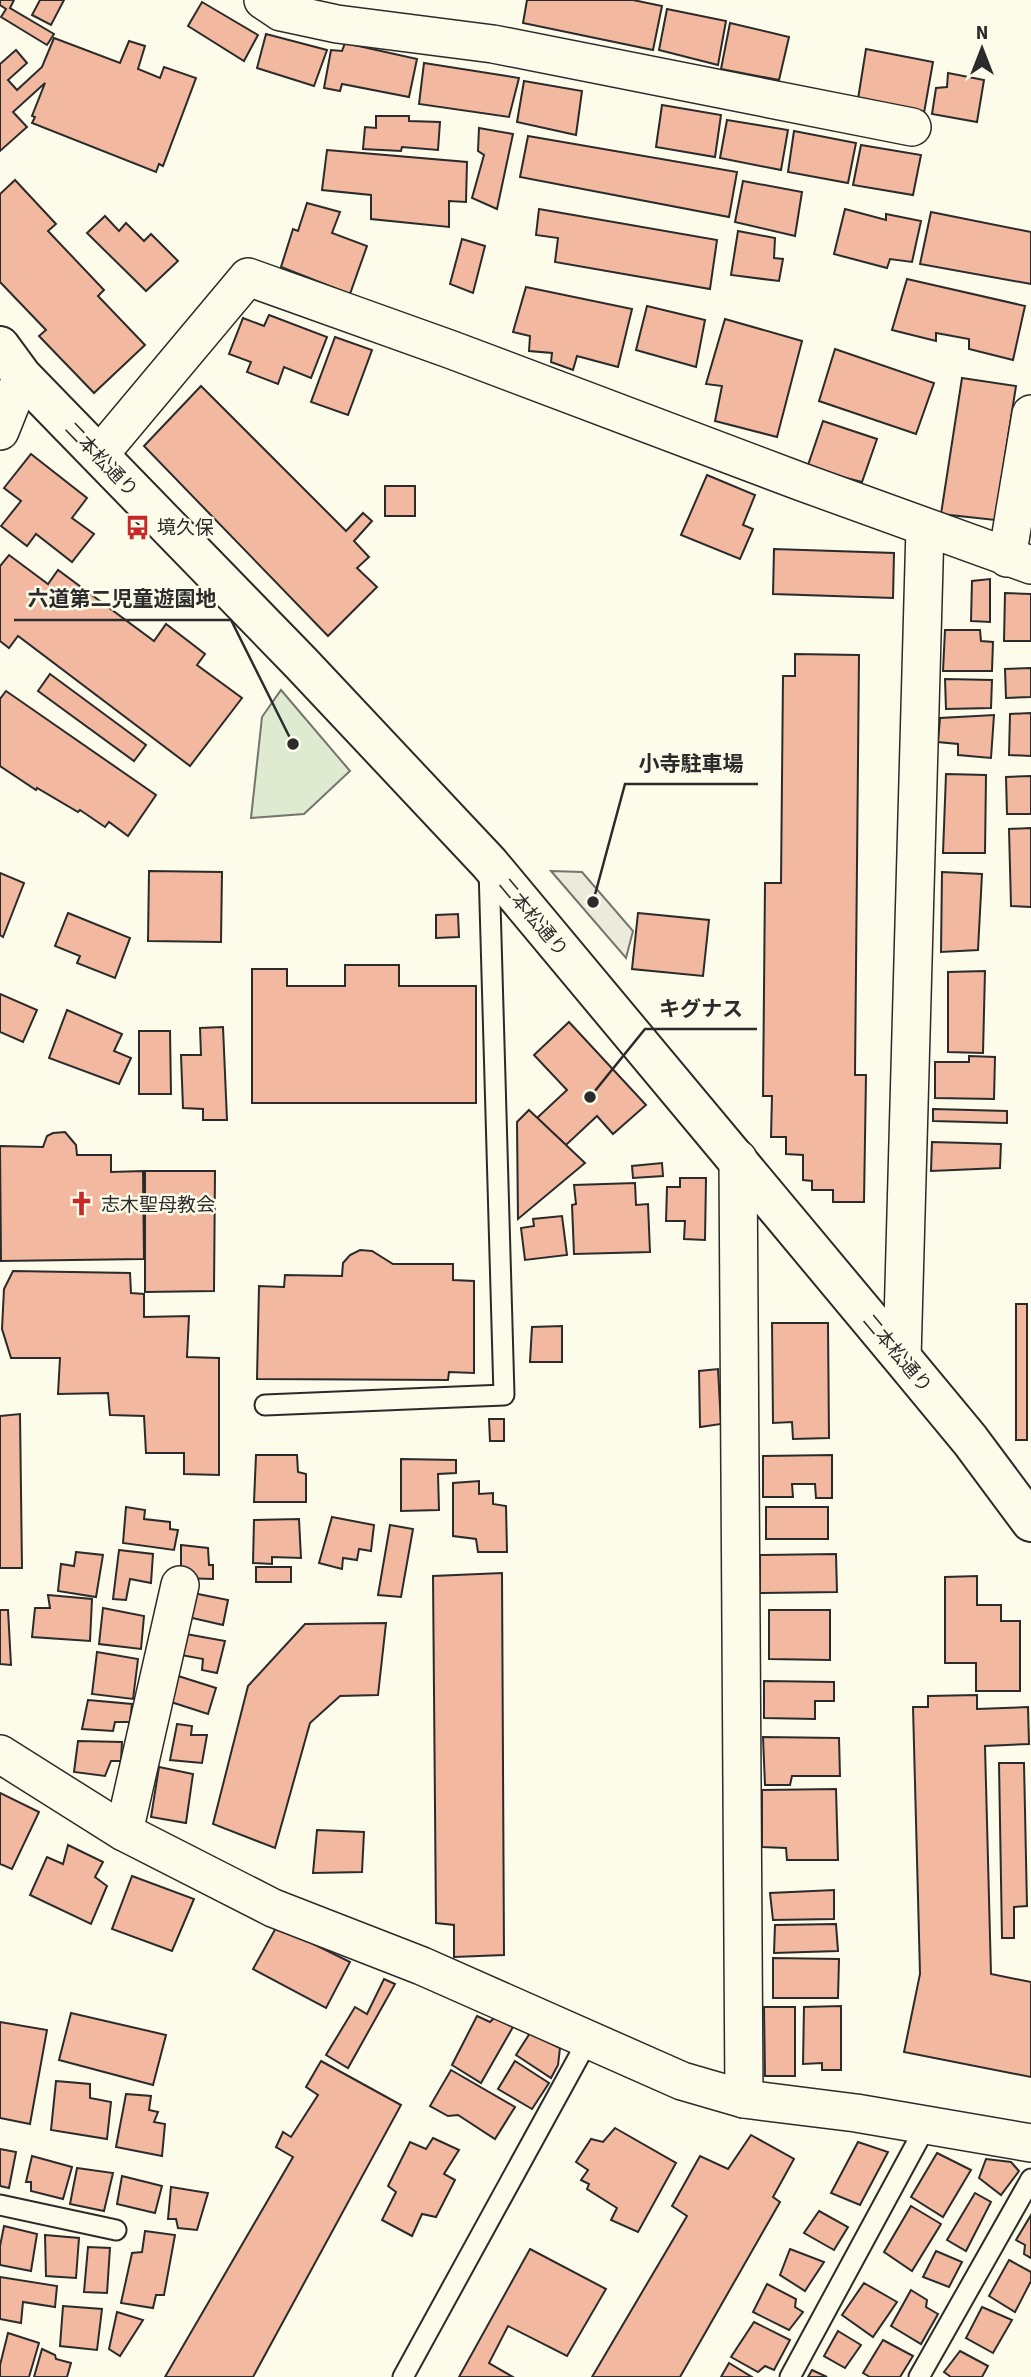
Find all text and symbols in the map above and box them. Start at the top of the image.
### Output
north arrow [947,14,1017,84]
text: N [976,20,988,47]
street label: 二本松通り [58,416,144,504]
bus stop icon: 境久保 [123,513,151,541]
place label: 境久保 [157,515,214,542]
callout: 六道第二児童遊園地 [14,578,231,620]
text: 六道第二児童遊園地 [28,584,217,614]
callout: 小寺駐車場 [625,742,758,784]
text: 小寺駐車場 [639,749,744,779]
street label: 二本松通り [492,873,574,963]
callout: キグナス [645,987,757,1029]
text: キグナス [659,994,743,1024]
church icon: 志木聖母教会 [67,1190,95,1218]
place label: 志木聖母教会 [101,1192,215,1219]
street label: 二本松通り [856,1309,938,1399]

